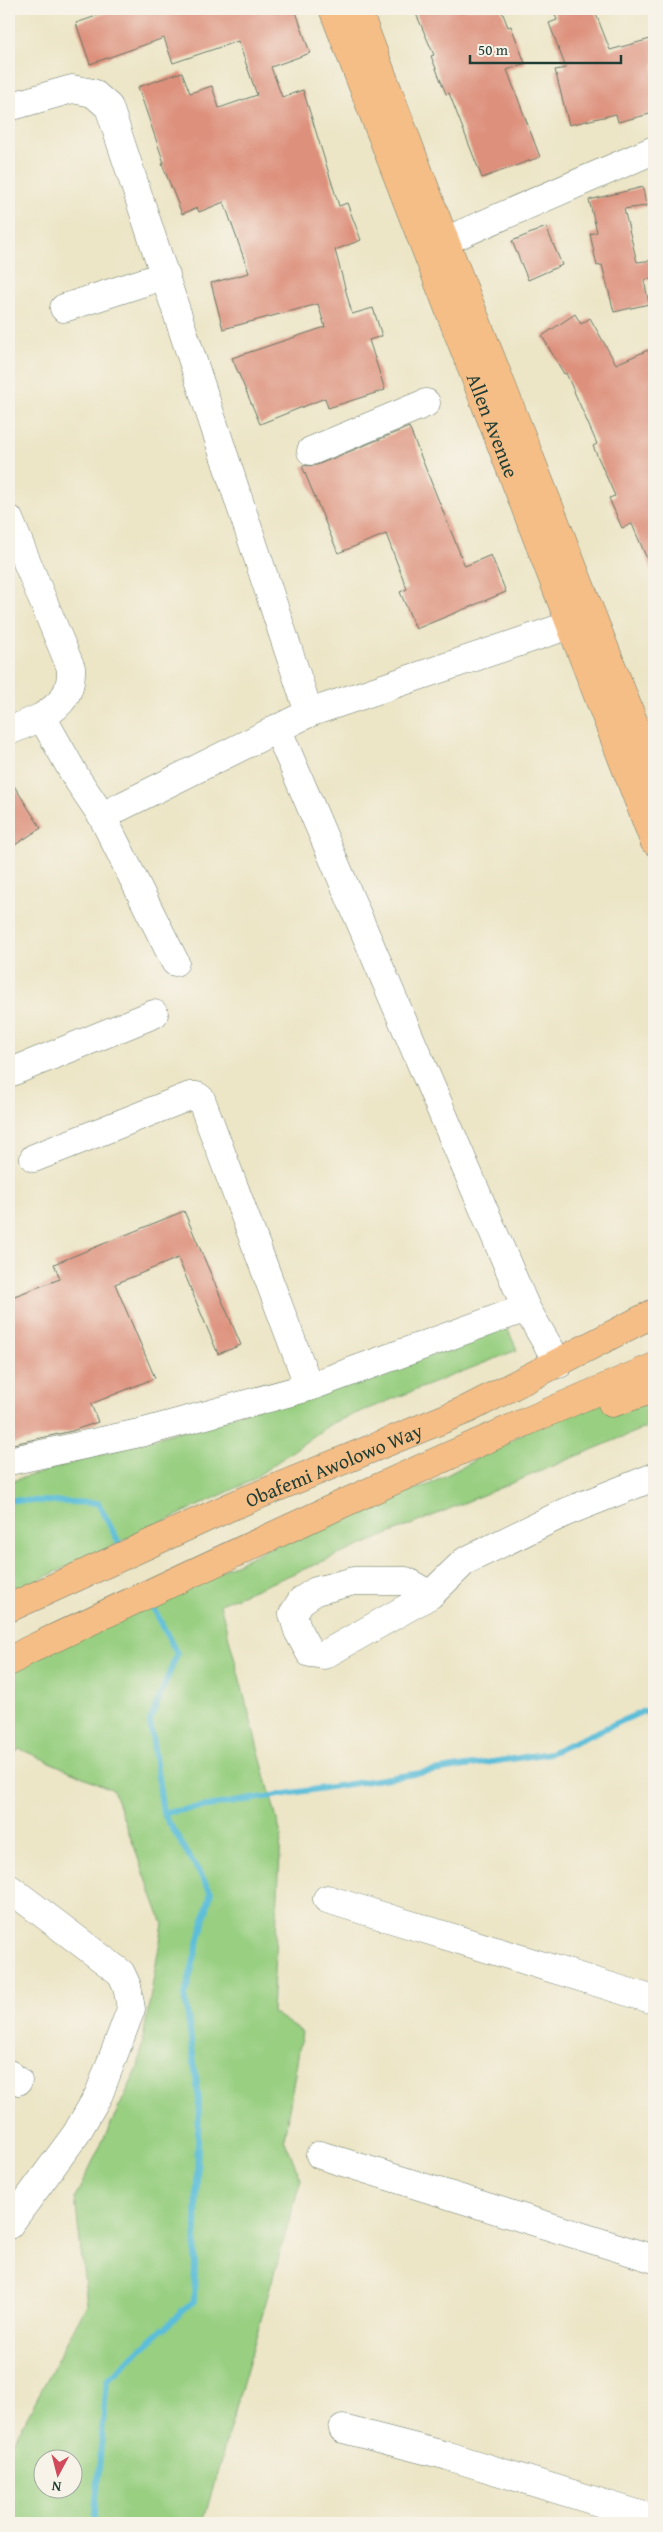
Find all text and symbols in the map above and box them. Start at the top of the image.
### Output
scale bar [470,32,622,64]
text: 50 m [478,39,509,60]
street label: Allen Avenue [460,369,527,482]
street label: Obafemi Awolowo Way [240,1415,427,1514]
north arrow [32,2450,82,2500]
text: N [50,2476,62,2497]

